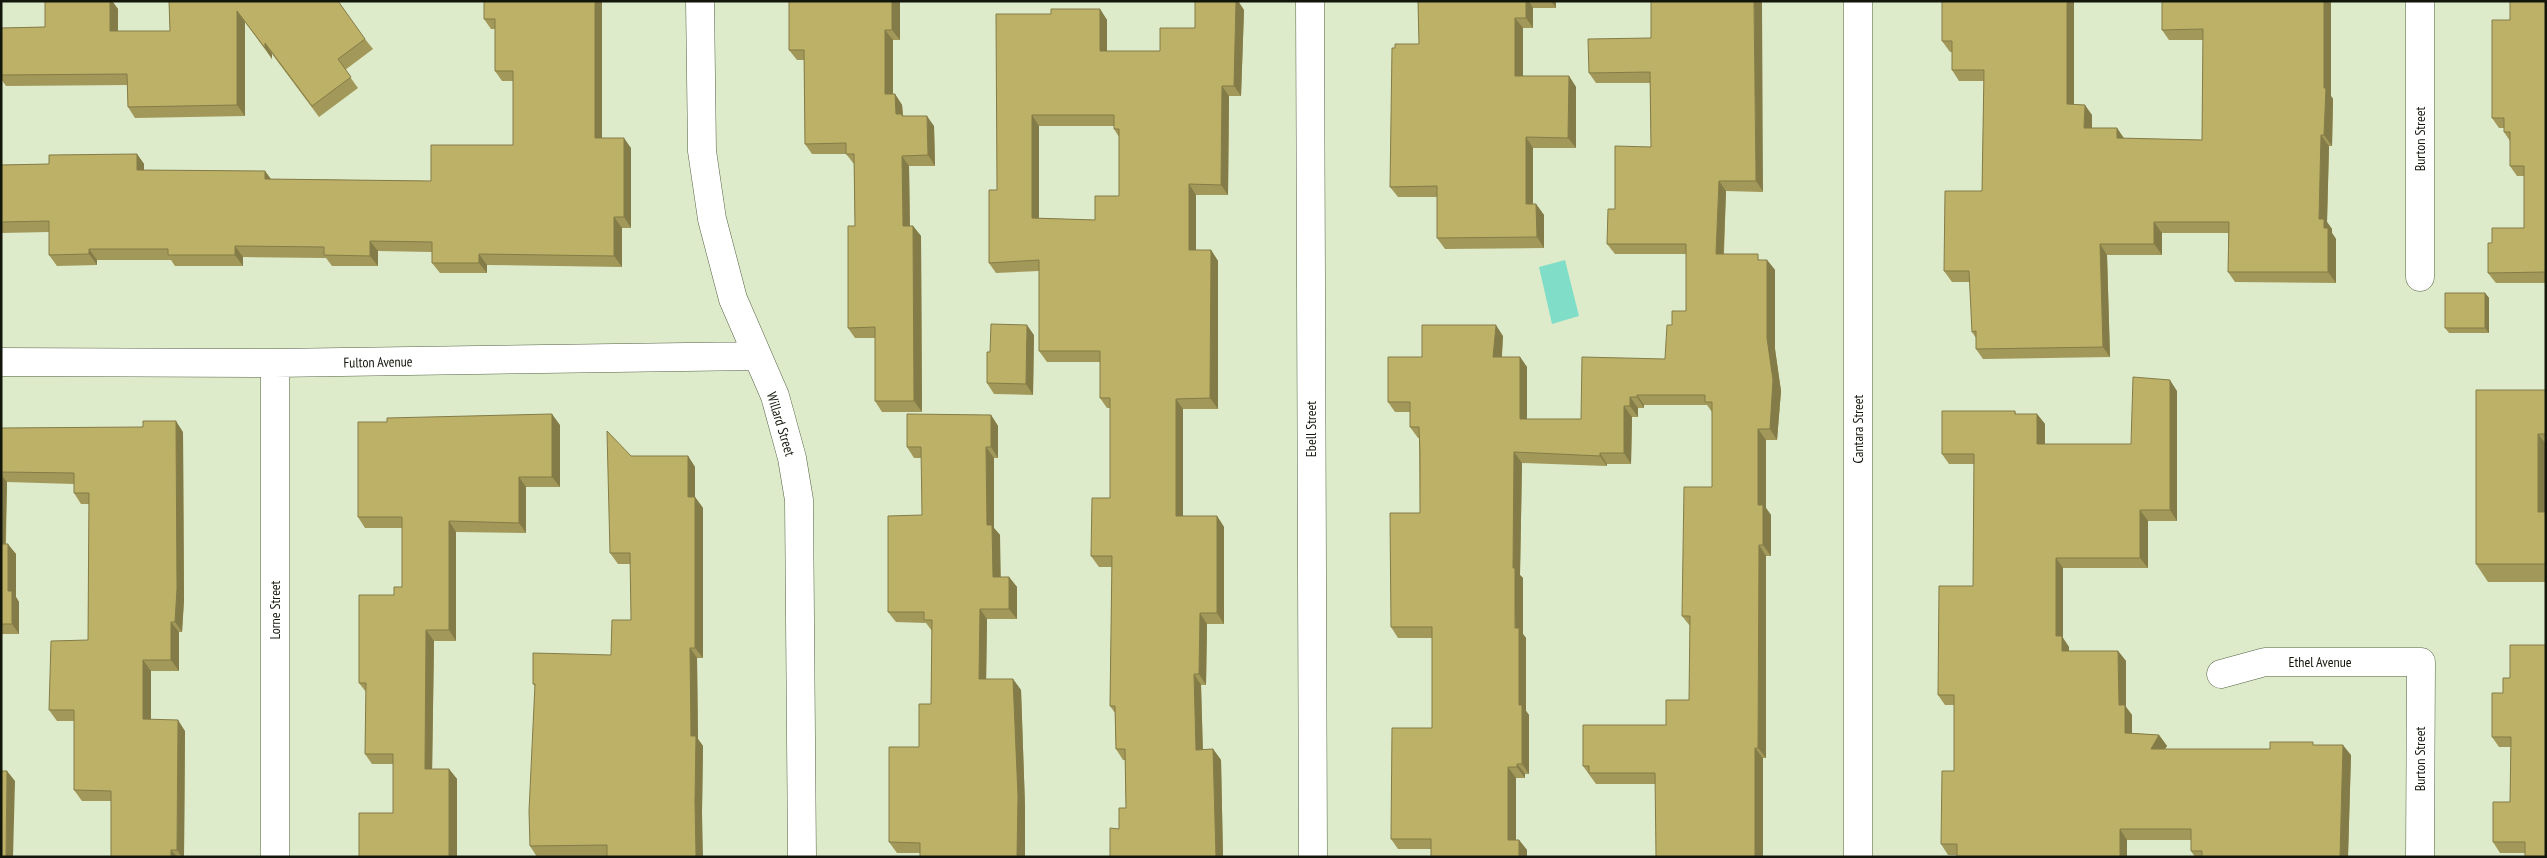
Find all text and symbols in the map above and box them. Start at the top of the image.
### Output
street label: Burton Street [2411,106,2429,171]
street label: Fulton Avenue [343,352,413,372]
street label: Willard Street [763,390,799,459]
street label: Cantara Street [1849,394,1867,463]
street label: Ebell Street [1302,401,1320,457]
street label: Lorne Street [266,580,284,639]
street label: Ethel Avenue [2288,653,2352,671]
street label: Burton Street [2411,726,2429,791]

